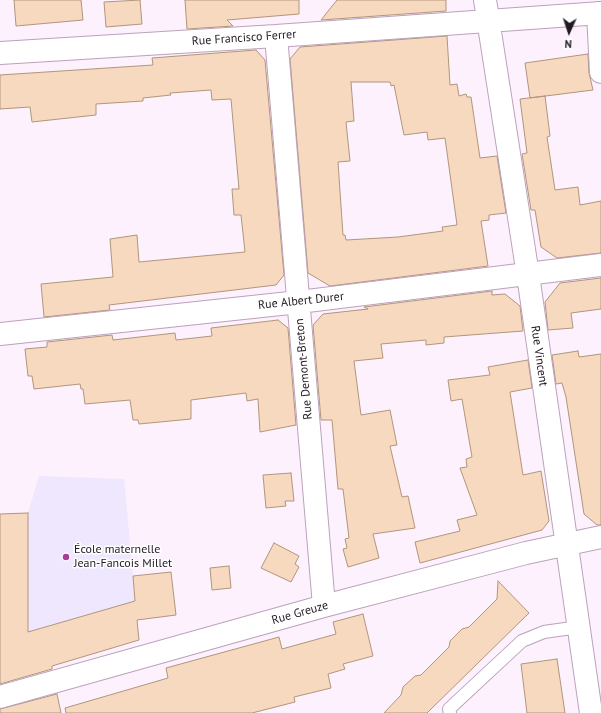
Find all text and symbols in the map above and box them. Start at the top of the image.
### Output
north arrow [549,12,589,52]
street label: Rue Francisco Ferrer [191,27,297,49]
text: N [564,37,572,51]
street label: Rue Albert Durer [257,289,345,313]
street label: Rue Demont-Breton [292,318,316,420]
street label: Rue Vincent [528,325,550,387]
place label: École maternelle Jean-Fancois Millet [74,543,172,571]
marker: École maternelle Jean-Fancois Millet [61,552,71,562]
street label: Rue Greuze [270,598,330,628]

